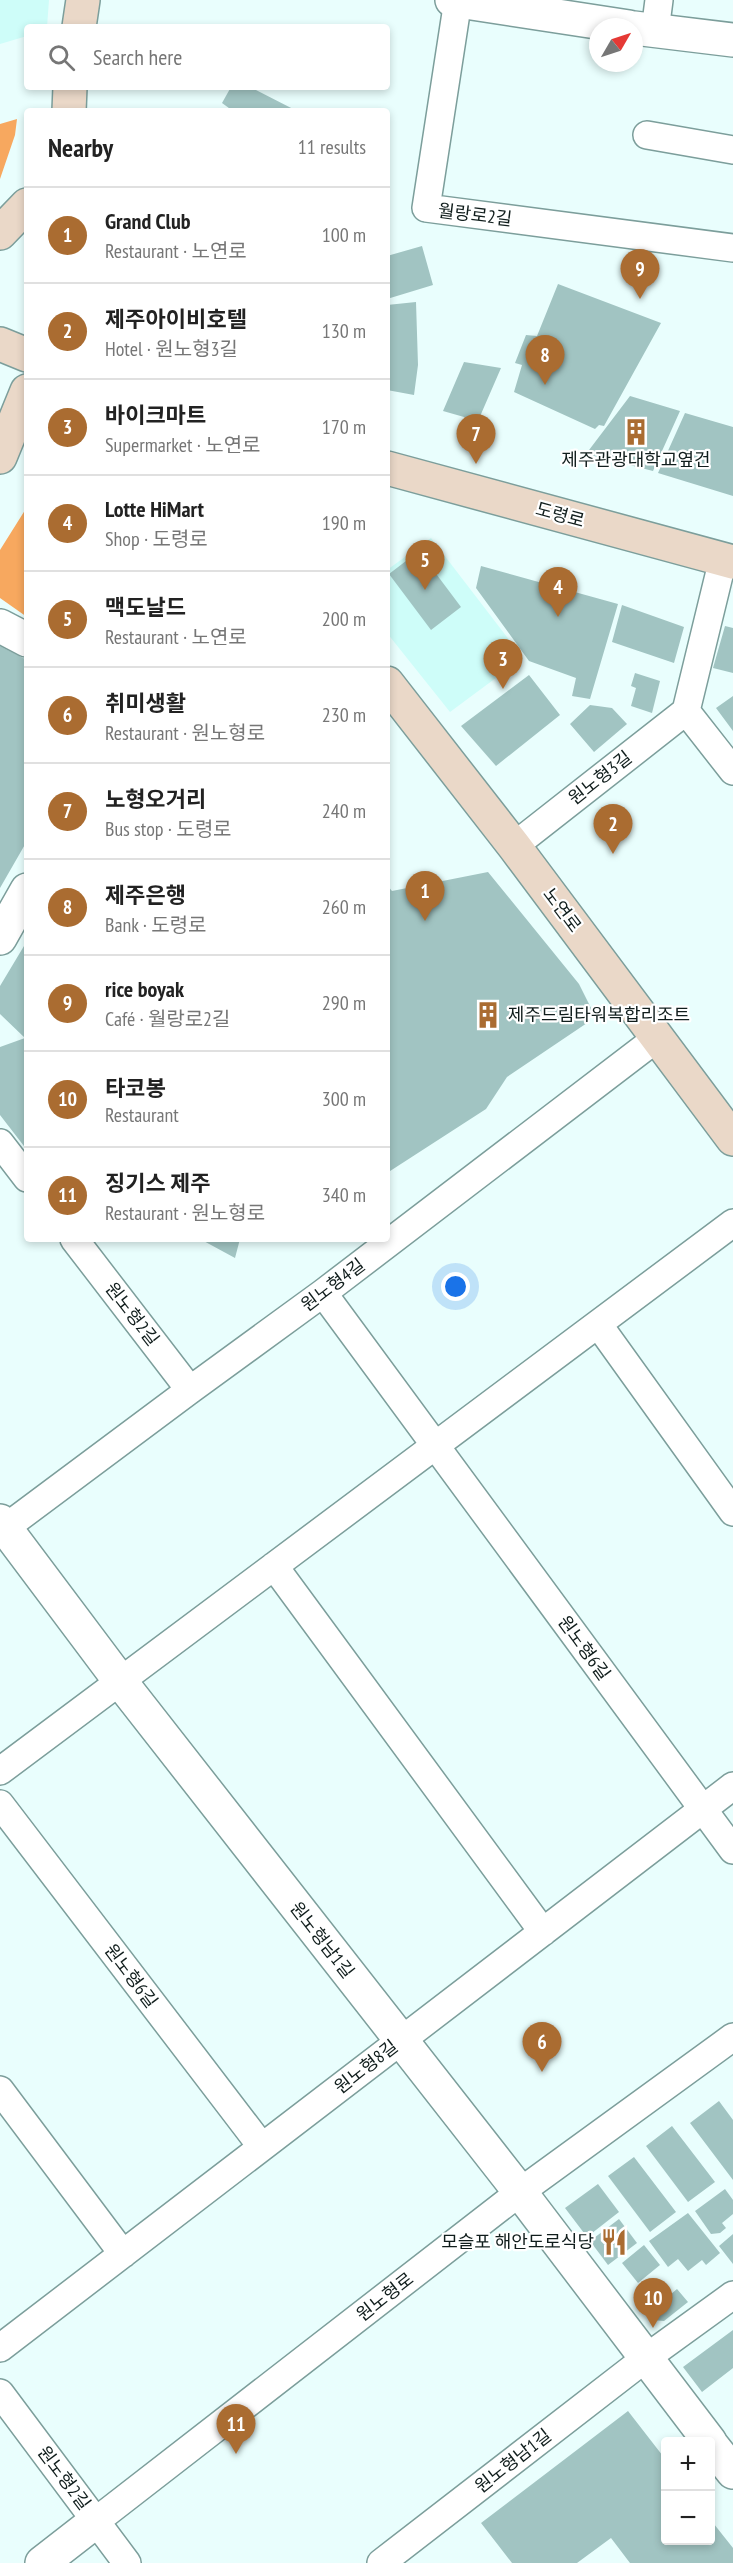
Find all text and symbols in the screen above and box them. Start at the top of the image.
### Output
north arrow [589,18,643,72]
search box [24,24,390,90]
icon: search [45,41,78,74]
text: Search here [93,43,182,71]
text: Nearby [48,131,113,164]
text: 11 results [298,134,366,160]
street label: 월랑로2길 [437,199,513,230]
text: Grand Club [105,207,190,235]
text: 1 [63,222,72,248]
text: 100 m [322,222,366,248]
text: Restaurant · 노연로 [105,238,247,264]
pin: 9 [620,250,660,299]
text: 제주아이비호텔 [105,305,247,333]
text: 2 [63,318,72,344]
text: 130 m [322,318,366,344]
text: Hotel · 원노형3길 [105,336,238,362]
pin: 8 [526,336,564,385]
text: 바이크마트 [105,401,206,429]
text: 3 [63,414,72,440]
text: 170 m [322,414,366,440]
pin: 7 [456,414,496,464]
building icon: 제주관광대학교옆건 [621,417,651,447]
text: Supermarket · 노연로 [105,432,260,458]
place label: 제주관광대학교옆건 [561,448,711,471]
text: Lotte HiMart [105,495,204,523]
street label: 도령로 [533,497,587,532]
text: 4 [63,510,72,536]
text: 190 m [322,510,366,536]
text: Shop · 도령로 [105,526,208,552]
pin: 5 [406,540,444,590]
pin: 4 [538,568,578,617]
text: 맥도날드 [105,593,186,621]
text: 5 [63,606,72,632]
text: 200 m [322,606,366,632]
text: Restaurant · 노연로 [105,624,247,650]
pin: 3 [484,640,522,689]
text: 취미생활 [105,689,186,717]
text: 6 [63,702,72,728]
text: 230 m [322,702,366,728]
text: Restaurant · 원노형로 [105,720,265,746]
street label: 원노형3길 [563,746,636,810]
text: 노형오거리 [105,785,206,813]
text: 7 [63,798,72,824]
text: 240 m [322,798,366,824]
pin: 2 [594,804,632,854]
text: Bus stop · 도령로 [105,816,231,842]
pin: 1 [406,872,444,921]
text: 제주은행 [105,881,186,909]
street label: 노연로 [538,883,587,936]
text: 8 [63,894,72,920]
text: 260 m [322,894,366,920]
text: Bank · 도령로 [105,912,206,938]
text: rice boyak [105,975,184,1003]
text: 9 [63,990,72,1016]
text: 290 m [322,990,366,1016]
building icon: 제주드림타워복합리조트 [473,1000,503,1030]
place label: 제주드림타워복합리조트 [508,1003,690,1026]
text: Café · 월랑로2길 [105,1006,230,1032]
text: 타코봉 [105,1074,166,1102]
text: 10 [58,1086,77,1112]
text: 300 m [322,1086,366,1112]
text: Restaurant [105,1102,179,1128]
text: 징기스 제주 [105,1169,211,1197]
text: 11 [58,1182,77,1208]
text: 340 m [322,1182,366,1208]
text: Restaurant · 원노형로 [105,1200,265,1226]
street label: 원노형4길 [296,1253,369,1316]
your location [441,1272,470,1301]
street label: 원노형2길 [100,1277,164,1350]
street label: 원노형6길 [553,1611,616,1685]
street label: 원노형남1길 [285,1897,359,1983]
street label: 원노형6길 [100,1939,163,2012]
pin: 6 [522,2022,562,2072]
street label: 원노형8길 [329,2035,402,2099]
restaurant icon: 모슬포 해안도로식당 [599,2227,629,2257]
place label: 모슬포 해안도로식당 [441,2230,594,2253]
street label: 원노형로 [352,2267,418,2326]
pin: 10 [634,2278,672,2328]
pin: 11 [216,2404,256,2454]
street label: 원노형남1길 [470,2424,556,2498]
map controls [661,2437,715,2545]
button: + [661,2437,715,2491]
street label: 원노형2길 [33,2441,96,2514]
button: − [661,2491,715,2545]

